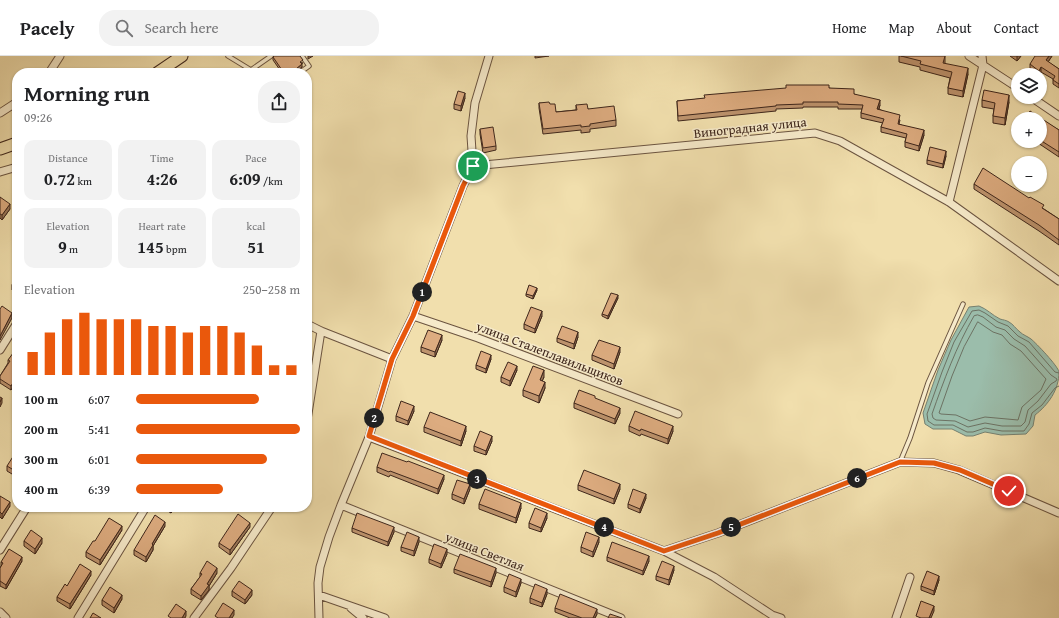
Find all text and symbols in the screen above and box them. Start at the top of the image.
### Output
search box [99,10,379,46]
text: Pacely [20,14,75,42]
icon: search [113,17,135,39]
text: Search here [145,17,219,38]
text: Home [832,18,867,38]
text: Map [889,18,914,38]
text: About [936,18,972,38]
text: Contact [994,18,1039,38]
map controls [1011,68,1047,192]
button: layers [1011,68,1047,104]
text: Morning run [24,77,150,109]
button: share [258,81,300,123]
text: 09:26 [24,108,52,127]
street label: Виноградная улица [693,112,808,143]
button: + [1011,112,1047,148]
pin [456,149,490,183]
text: Distance [48,150,88,166]
text: Time [150,150,174,166]
text: Pace [245,150,267,166]
icon: arrive [462,155,484,177]
button: − [1011,156,1047,192]
text: 0.72 [44,166,75,191]
text: 4:26 [146,166,178,191]
text: 6:09 [229,166,261,191]
text: km [75,173,92,189]
text: /km [261,173,283,189]
text: Elevation [46,218,90,234]
text: Heart rate [138,218,186,234]
text: kcal [247,218,265,234]
text: 9 [58,234,67,259]
text: 145 [137,234,164,259]
text: 51 [247,234,265,259]
text: m [67,241,78,257]
text: bpm [164,241,187,257]
text: Elevation [24,280,75,299]
text: 250–258 m [243,280,300,299]
pin: 1 [412,282,432,302]
text: 1 [419,284,425,300]
street label: улица Сталеплавильщиков [473,316,626,390]
text: 100 m [24,390,58,409]
text: 6:07 [88,390,110,409]
pin: 2 [364,408,384,428]
text: 2 [371,410,377,426]
text: 200 m [24,420,58,439]
text: 5:41 [88,420,110,439]
text: 300 m [24,450,58,469]
text: 6:01 [88,450,110,469]
pin: 6 [847,468,867,488]
pin: 3 [467,469,487,489]
text: 6 [854,470,860,486]
text: 3 [474,471,480,487]
pin [992,474,1026,508]
text: 400 m [24,480,58,499]
text: 6:39 [88,480,110,499]
icon: check [998,480,1020,502]
pin: 4 [594,517,614,537]
pin: 5 [721,517,741,537]
text: 4 [601,519,607,535]
text: 5 [728,519,734,535]
street label: улица Светлая [442,527,528,576]

